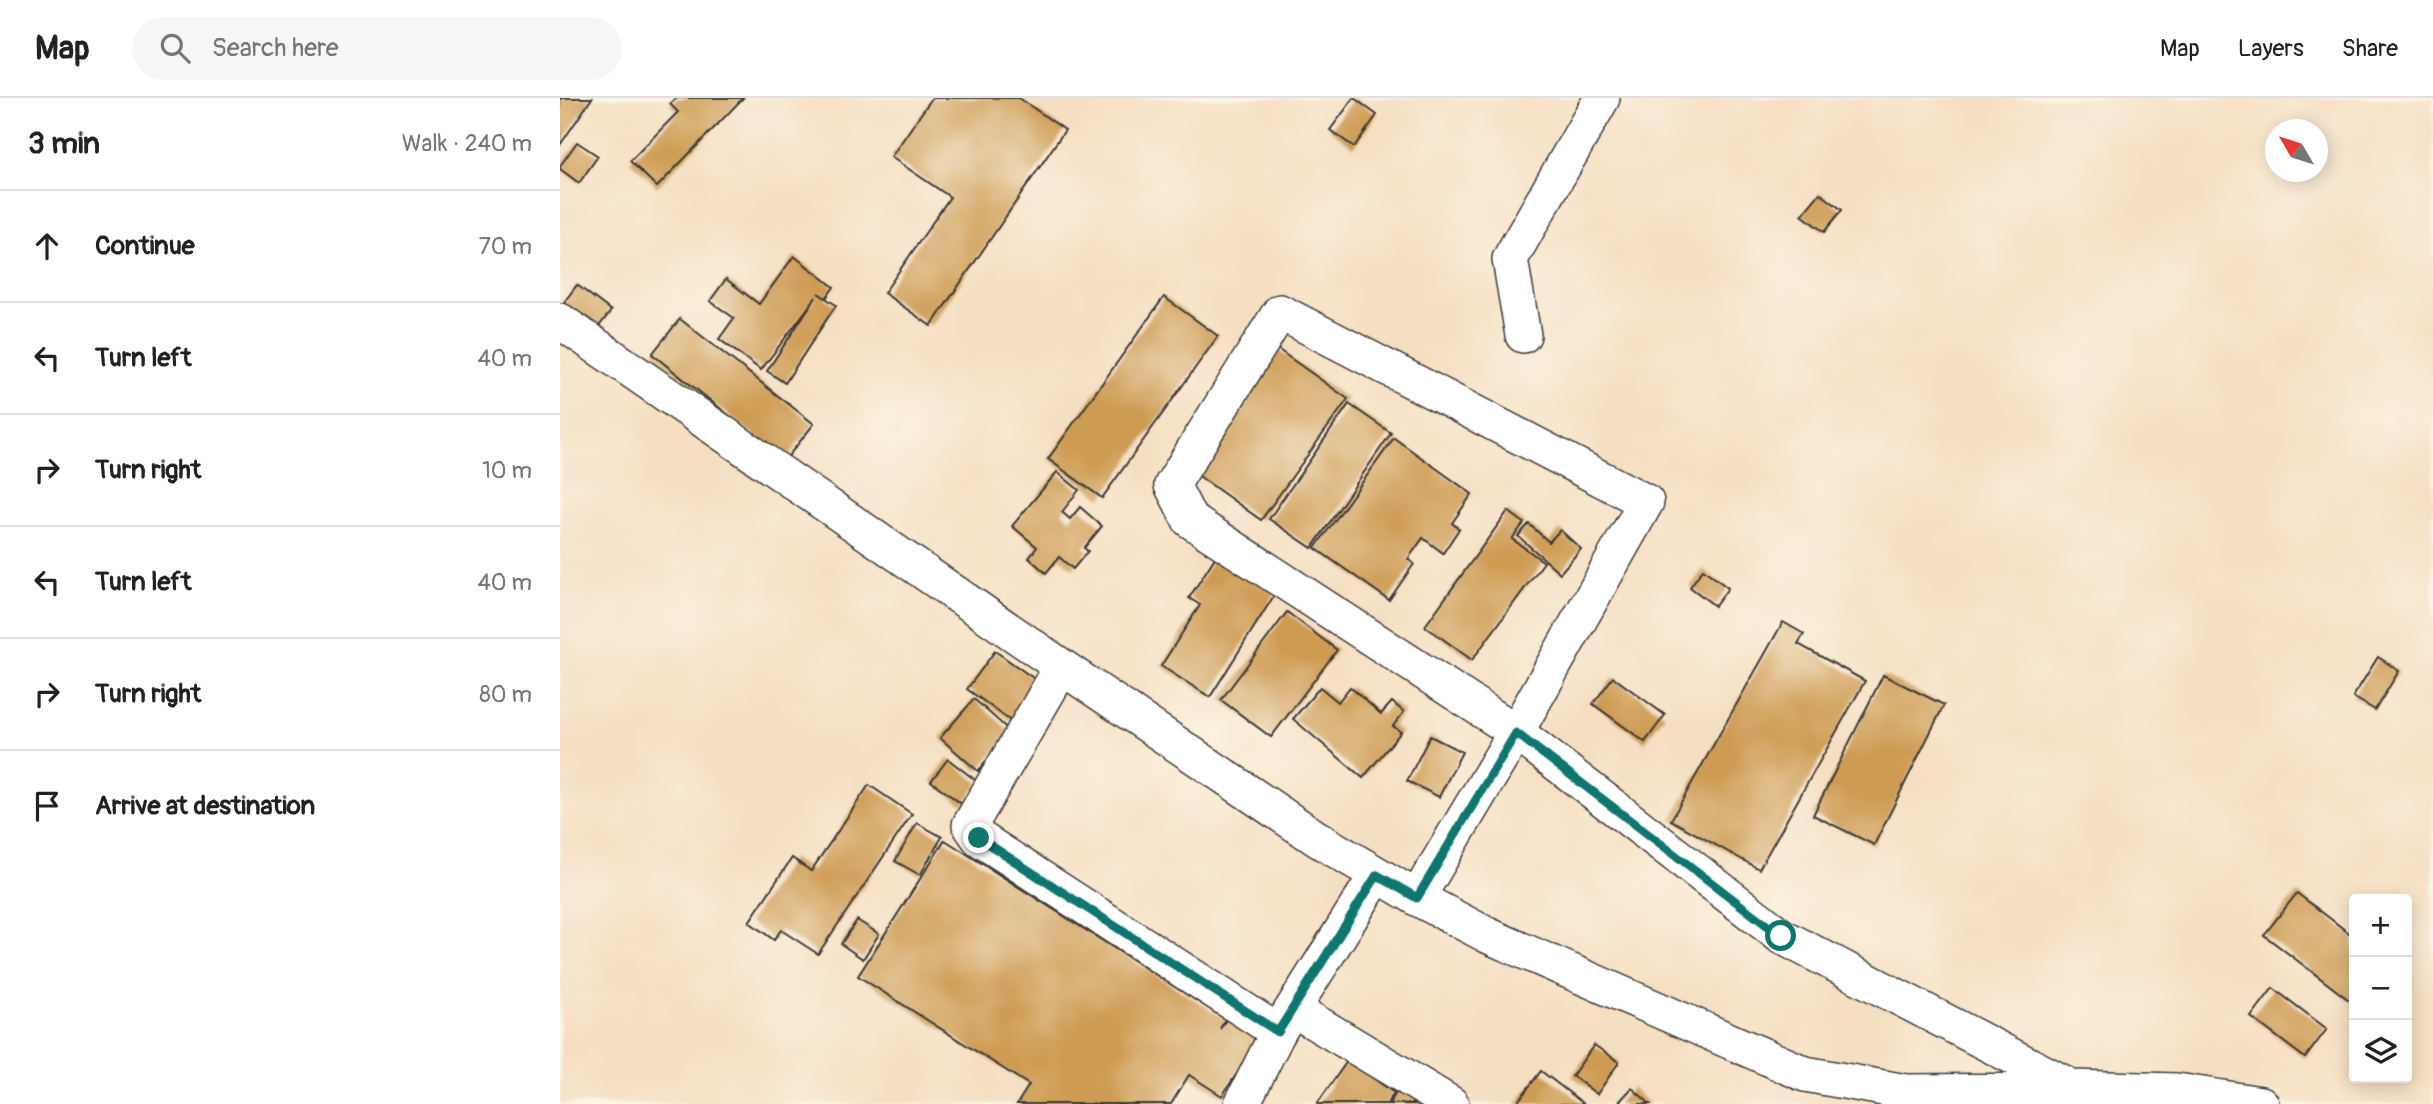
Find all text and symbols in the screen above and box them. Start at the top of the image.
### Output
search box [132,17,622,80]
text: Map [35,28,90,69]
icon: search [156,29,194,67]
text: Search here [212,32,339,64]
text: Map [2160,34,2200,63]
text: Layers [2238,34,2304,63]
text: Share [2342,34,2398,63]
north arrow [2265,119,2328,182]
text: 3 min [28,125,100,162]
text: Walk · 240 m [402,129,532,158]
icon: ahead [28,227,66,265]
text: Continue [95,230,195,262]
text: 70 m [479,232,532,261]
icon: left [28,339,66,377]
text: Turn left [95,342,191,374]
text: 40 m [478,344,532,373]
icon: right [28,451,66,489]
text: Turn right [95,454,201,486]
text: 10 m [482,456,532,485]
icon: left [28,563,66,601]
text: Turn left [95,566,191,598]
text: 40 m [478,568,532,597]
icon: right [28,675,66,713]
text: Turn right [95,678,201,710]
text: 80 m [479,680,532,709]
icon: arrive [28,787,66,825]
text: Arrive at destination [95,790,315,822]
route end [963,822,994,853]
map controls [2349,894,2412,1083]
button: + [2349,894,2412,957]
route start [1765,920,1796,951]
button: − [2349,957,2412,1020]
button: layers [2349,1020,2412,1083]

